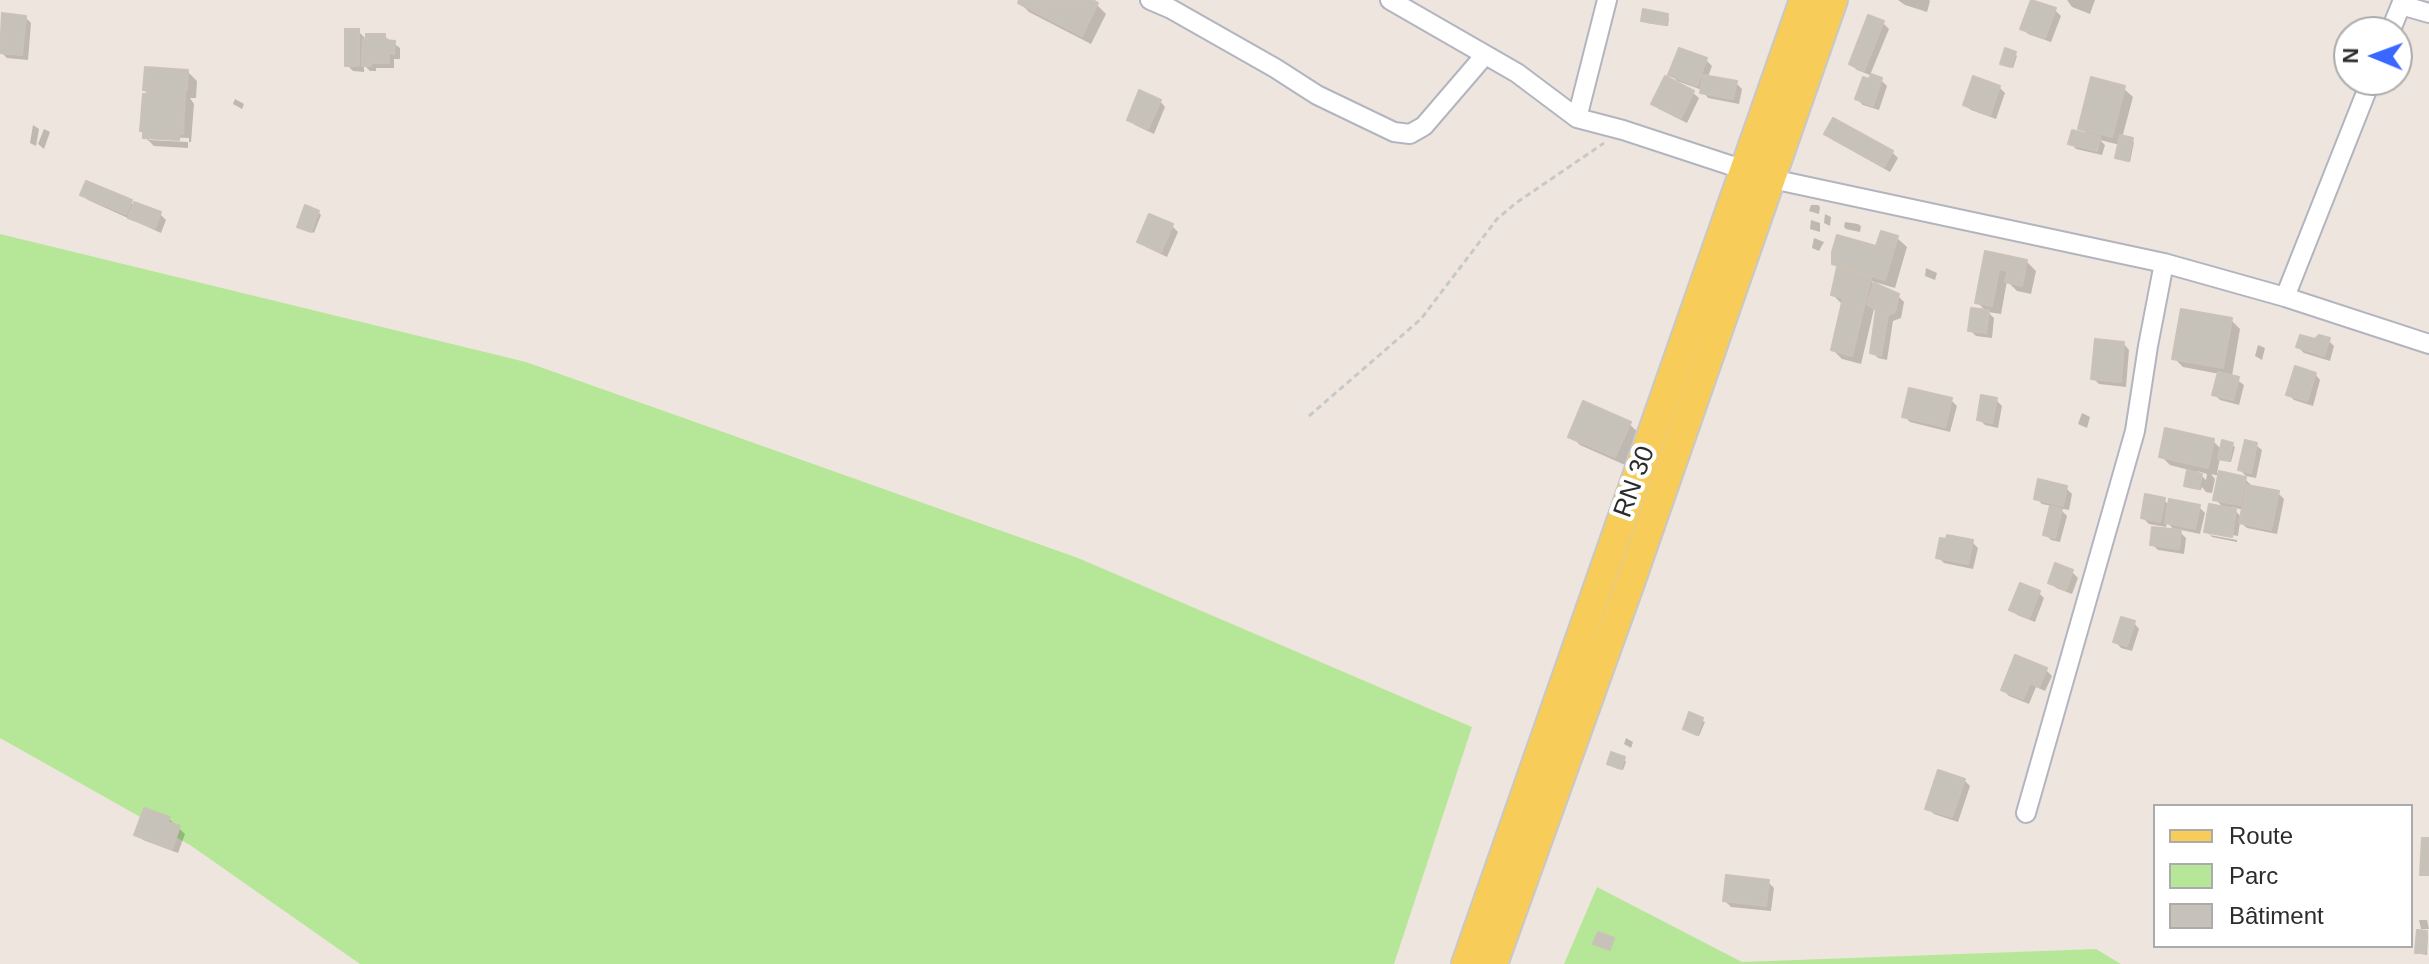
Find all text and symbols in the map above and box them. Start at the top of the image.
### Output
north arrow [2333,16,2413,96]
text: N [2338,47,2363,64]
street label: RN 30 [1608,442,1662,522]
legend [2153,804,2413,948]
text: Route [2229,822,2293,849]
text: Parc [2229,862,2278,889]
text: Bâtiment [2229,902,2324,929]

